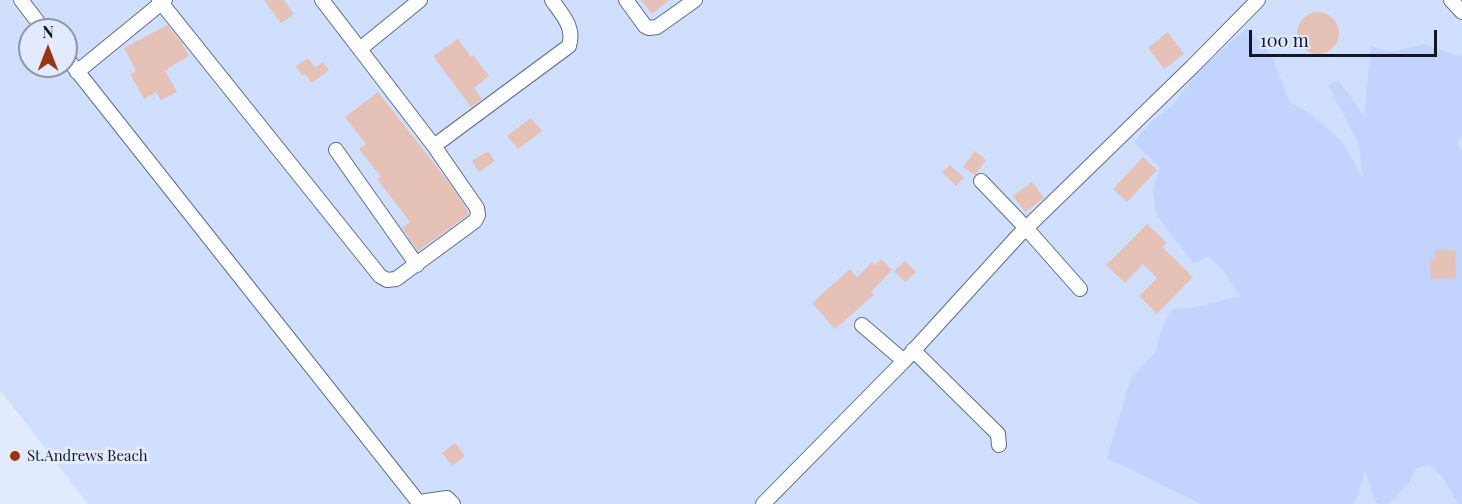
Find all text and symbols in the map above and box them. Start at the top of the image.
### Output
north arrow [18,18,78,78]
scale bar [1252,18,1440,56]
text: N [42,21,54,42]
text: 100 m [1260,28,1309,52]
place label: St.Andrews Beach [27,447,148,465]
marker: St.Andrews Beach [8,449,22,463]

